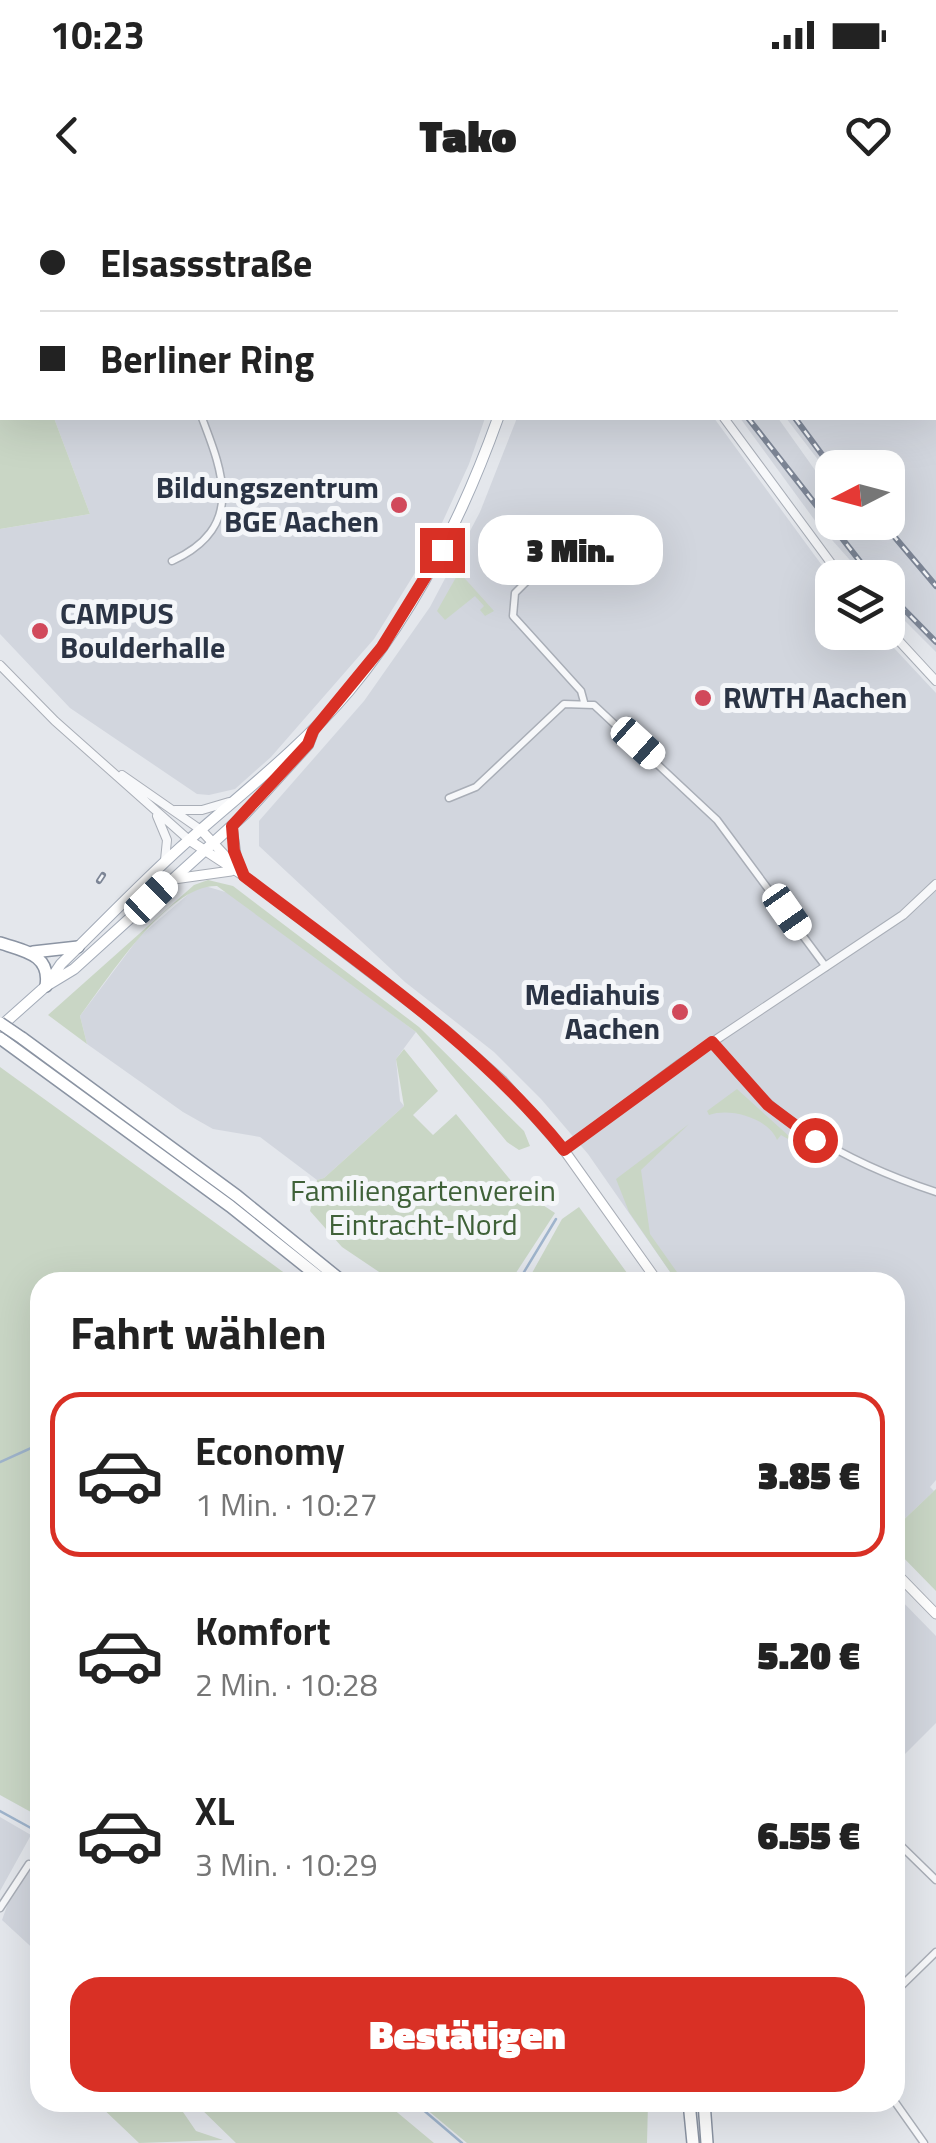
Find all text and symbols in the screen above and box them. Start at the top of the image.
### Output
text: 10:23 [50,6,145,64]
text: Tako [419,101,517,169]
icon: back [40,108,95,163]
icon: heart [841,108,896,163]
text: Elsassstraße [100,234,312,292]
text: Berliner Ring [100,330,314,388]
north arrow [815,450,905,540]
map controls [815,450,905,650]
place label: Bildungszentrum BGE Aachen [156,464,379,544]
marker: Bildungszentrum BGE Aachen [388,494,410,516]
callout: 3 Min. [477,515,662,585]
text: 3 Min. [526,526,615,574]
route end [420,528,465,573]
button: layers [815,560,905,650]
place label: CAMPUS Boulderhalle [60,590,225,670]
marker: CAMPUS Boulderhalle [29,620,51,642]
place label: RWTH Aachen [723,674,907,720]
marker: RWTH Aachen [692,687,714,709]
car [606,712,670,774]
car [119,866,183,930]
car [758,879,816,945]
place label: Mediahuis Aachen [525,971,660,1051]
marker: Mediahuis Aachen [669,1001,691,1023]
route start [793,1118,838,1163]
park label: Familiengartenverein Eintracht-Nord [290,1167,556,1247]
text: Fahrt wählen [70,1298,327,1366]
text: Economy [195,1422,345,1480]
icon: car [75,1430,165,1520]
text: 3.85 € [758,1446,860,1504]
text: 1 Min. · 10:27 [195,1480,378,1528]
text: Komfort [195,1602,331,1660]
icon: car [75,1610,165,1700]
text: 5.20 € [758,1626,860,1684]
text: 2 Min. · 10:28 [195,1660,378,1708]
text: XL [195,1782,235,1840]
icon: car [75,1790,165,1880]
text: 6.55 € [758,1806,860,1864]
text: 3 Min. · 10:29 [195,1840,378,1888]
button: Bestätigen [70,1977,865,2092]

